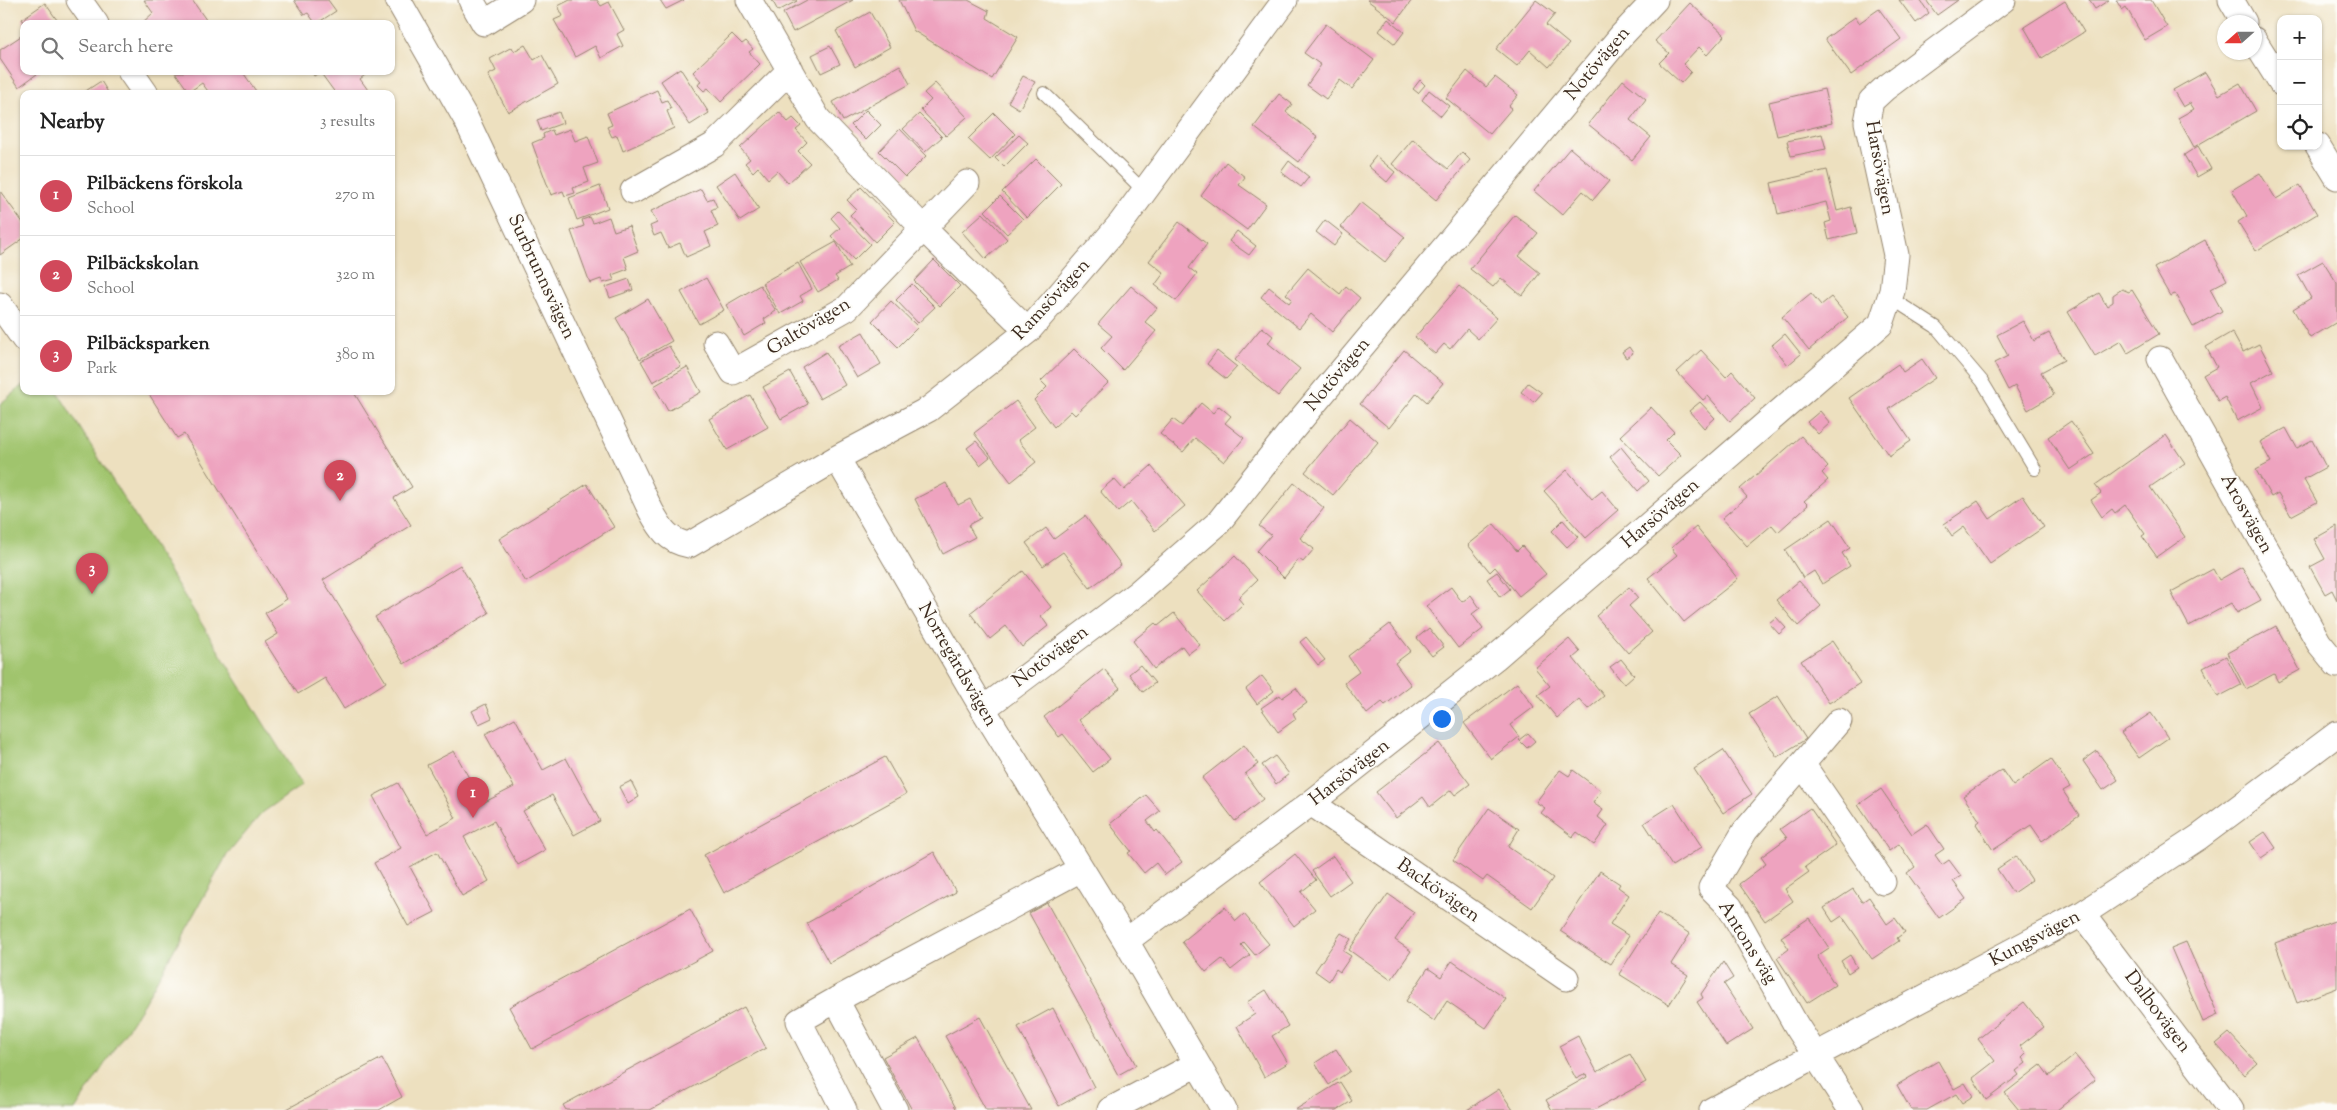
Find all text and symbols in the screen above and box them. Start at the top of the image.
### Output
north arrow [2217,15,2262,60]
map controls [2277,15,2322,150]
button: + [2277,15,2322,60]
search box [20,20,395,75]
street label: Notövägen [1559,21,1637,107]
icon: search [38,34,66,62]
text: Search here [78,34,173,61]
button: − [2277,60,2322,105]
button: locate [2277,105,2322,150]
text: Nearby [40,108,105,138]
text: 3 results [320,111,375,134]
street label: Harsövägen [1857,119,1901,217]
text: Pilbäckens förskola [87,171,243,198]
text: 1 [53,184,59,207]
text: 270 m [335,184,375,207]
text: School [87,198,135,221]
street label: Surbrunnsvägen [500,210,582,344]
text: Pilbäckskolan [87,251,199,278]
street label: Ramsövägen [1007,253,1097,347]
text: 2 [52,264,60,287]
text: 320 m [336,264,375,287]
text: School [87,278,135,301]
street label: Galtövägen [762,291,856,363]
text: Pilbäcksparken [87,331,210,358]
street label: Notövägen [1299,332,1377,418]
text: 3 [53,344,59,367]
text: 380 m [335,344,375,367]
text: Park [87,358,118,381]
pin: 2 [324,460,356,501]
street label: Arosvägen [2213,469,2279,559]
street label: Harsövägen [1616,472,1706,556]
pin: 3 [76,553,108,594]
street label: Norregårdsvägen [911,598,1003,732]
street label: Notövägen [1007,619,1095,695]
your location [1429,706,1455,732]
street label: Harsövägen [1304,733,1396,813]
pin: 1 [457,777,489,818]
street label: Backövägen [1391,852,1485,930]
street label: Antons väg [1711,896,1783,990]
street label: Kungsvägen [1985,904,2085,974]
street label: Dalbovägen [2117,965,2197,1059]

